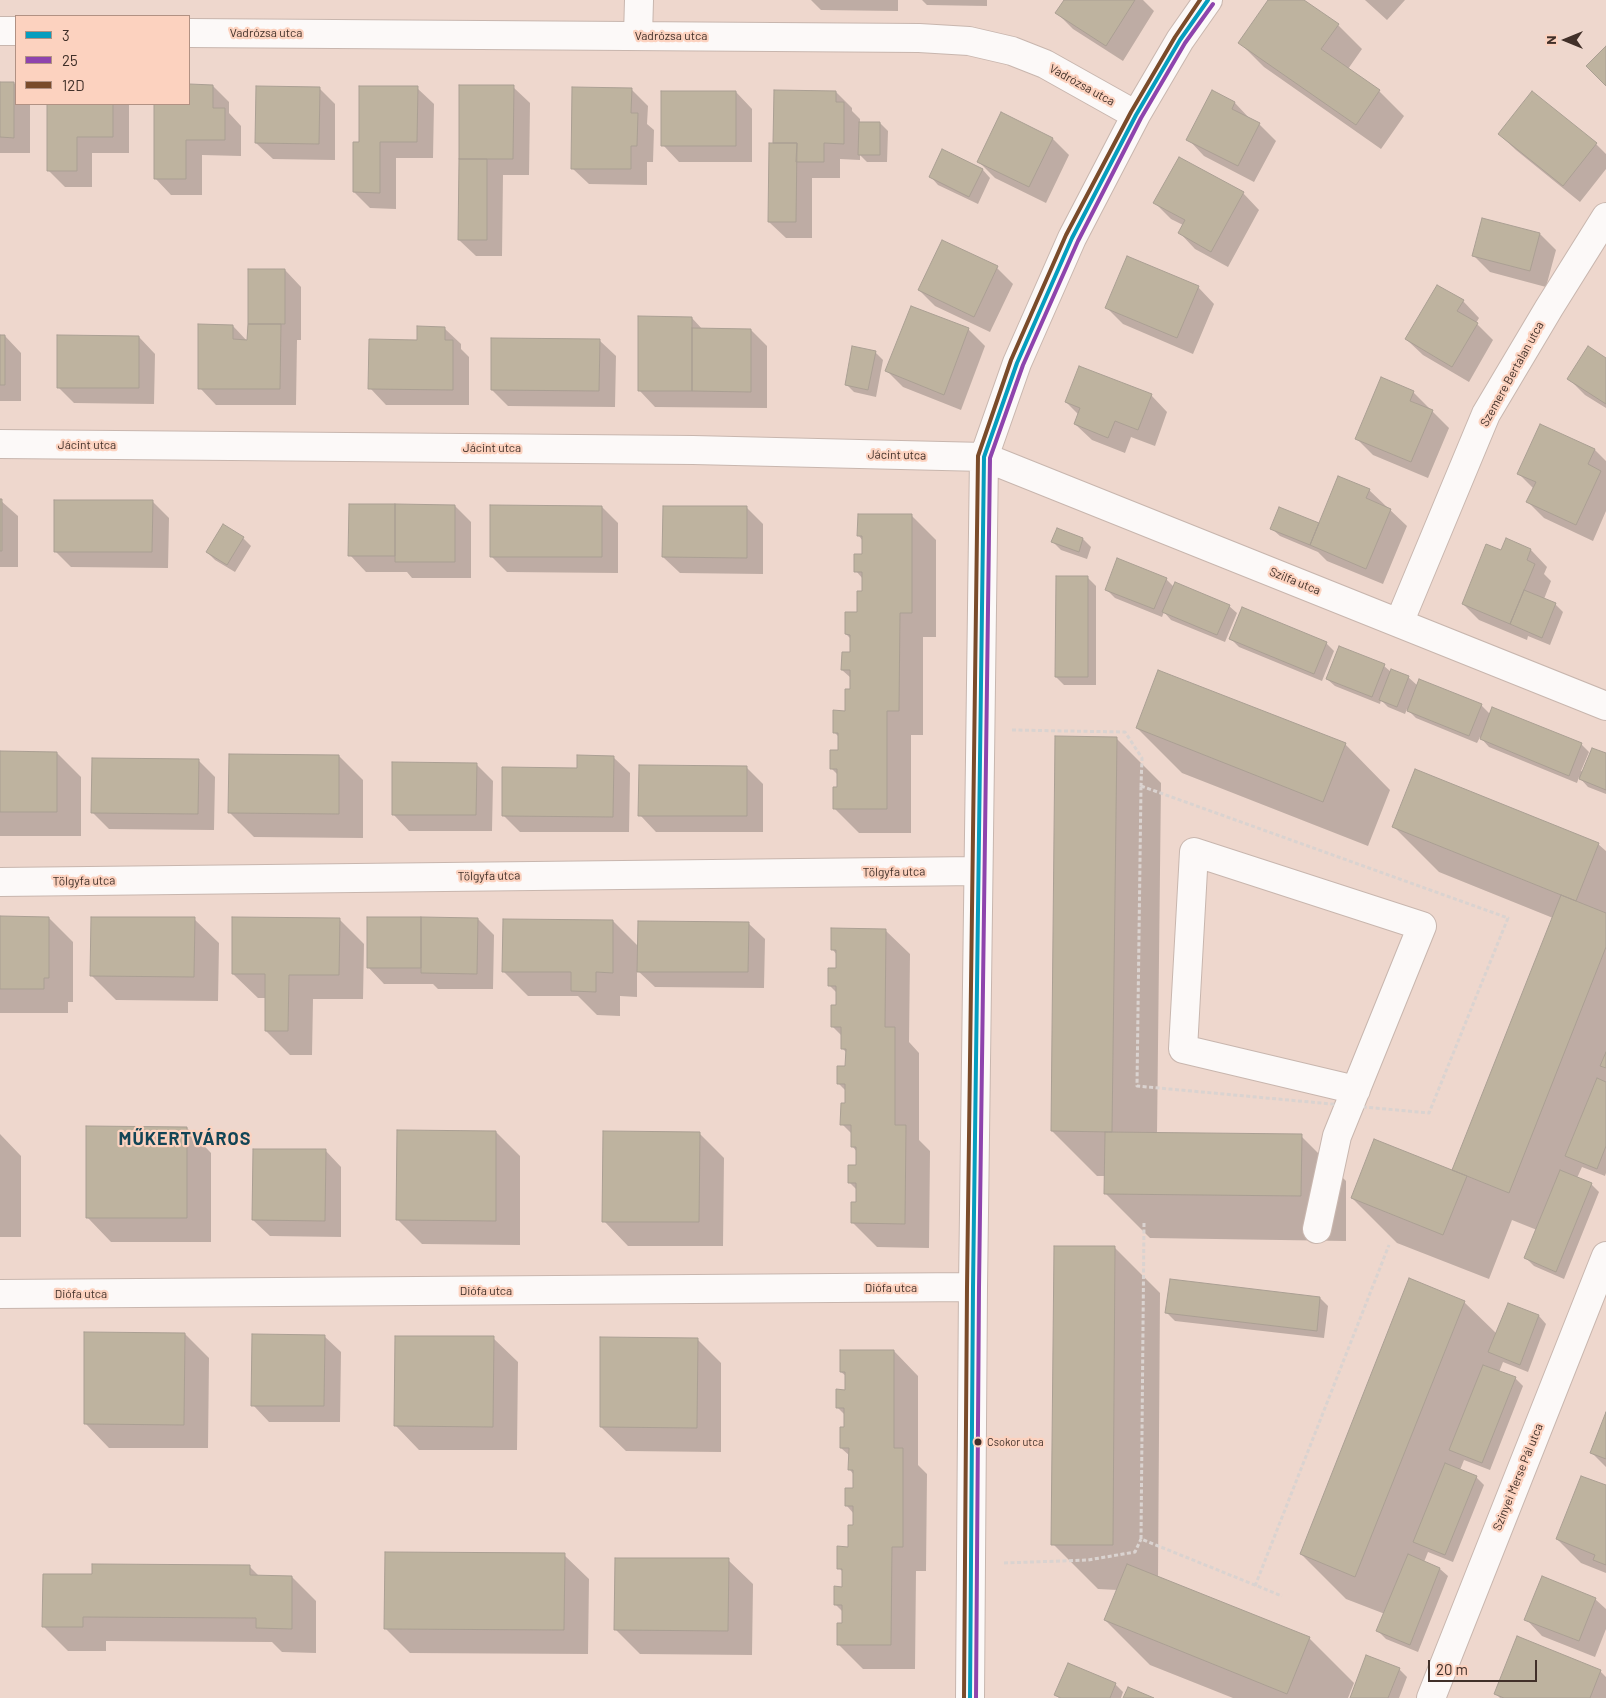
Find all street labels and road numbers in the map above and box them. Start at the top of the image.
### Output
street label: Vadrózsa utca [230,26,302,40]
street label: Vadrózsa utca [635,29,707,43]
street label: Vadrózsa utca [1047,61,1117,109]
street label: Szemere Bertalan utca [1477,319,1547,429]
street label: Jácint utca [58,438,116,452]
street label: Jácint utca [463,441,521,455]
street label: Jácint utca [868,447,926,463]
street label: Szilfa utca [1267,564,1323,598]
street label: Tölgyfa utca [863,864,925,880]
street label: Tölgyfa utca [458,868,520,884]
street label: Tölgyfa utca [53,873,115,889]
street label: Diófa utca [865,1281,917,1295]
street label: Diófa utca [460,1284,512,1298]
street label: Diófa utca [55,1287,107,1301]
street label: Szinyei Merse Pál utca [1490,1421,1546,1533]

